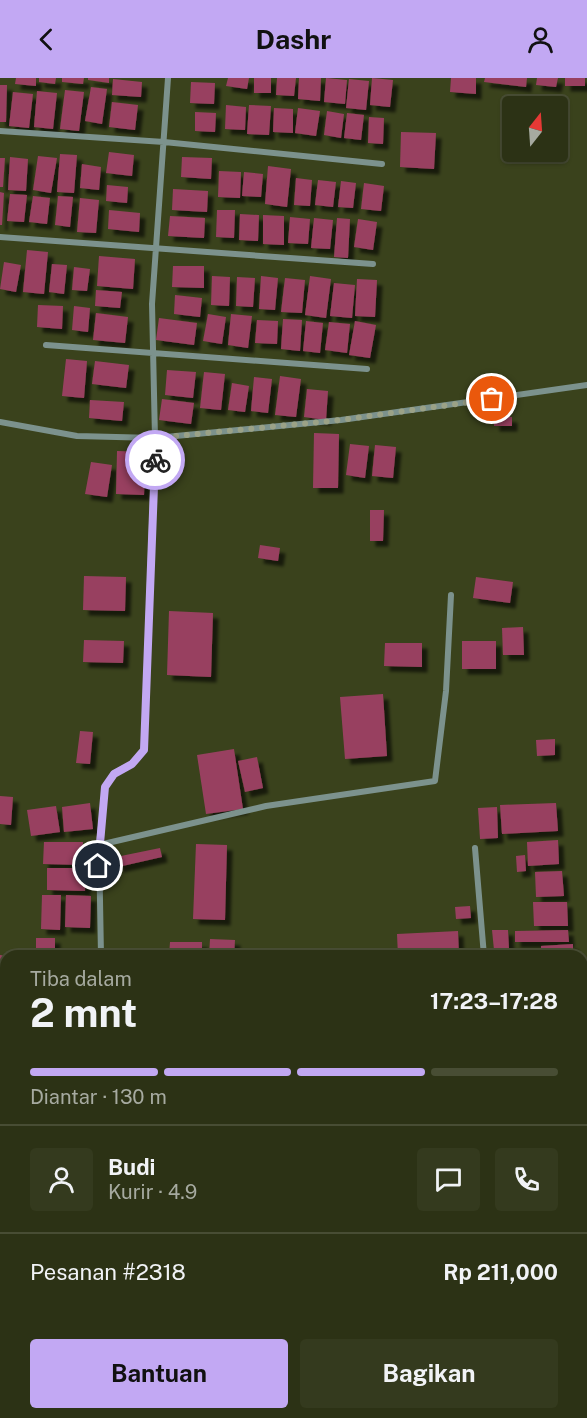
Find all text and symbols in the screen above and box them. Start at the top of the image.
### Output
icon: back [30,23,63,56]
text: Dashr [256,23,331,55]
icon: person [524,23,557,56]
north arrow [502,96,568,162]
map controls [502,96,568,162]
pin [466,373,517,424]
icon: bag [475,382,508,415]
courier [125,430,185,490]
icon: bike [139,444,172,477]
pin [72,840,123,891]
icon: home [81,849,114,882]
text: Tiba dalam [30,967,132,991]
text: 17:23–17:28 [430,988,558,1014]
text: 2 mnt [30,990,137,1036]
text: Diantar · 130 m [30,1085,167,1109]
button: person [30,1148,93,1211]
button: chat [417,1148,480,1211]
button: phone [495,1148,558,1211]
text: Budi [108,1154,155,1180]
text: Kurir · 4.9 [108,1180,197,1204]
text: Pesanan #2318 [30,1259,186,1285]
text: Rp 211,000 [443,1259,558,1285]
button: Bantuan [30,1339,288,1408]
button: Bagikan [300,1339,558,1408]

